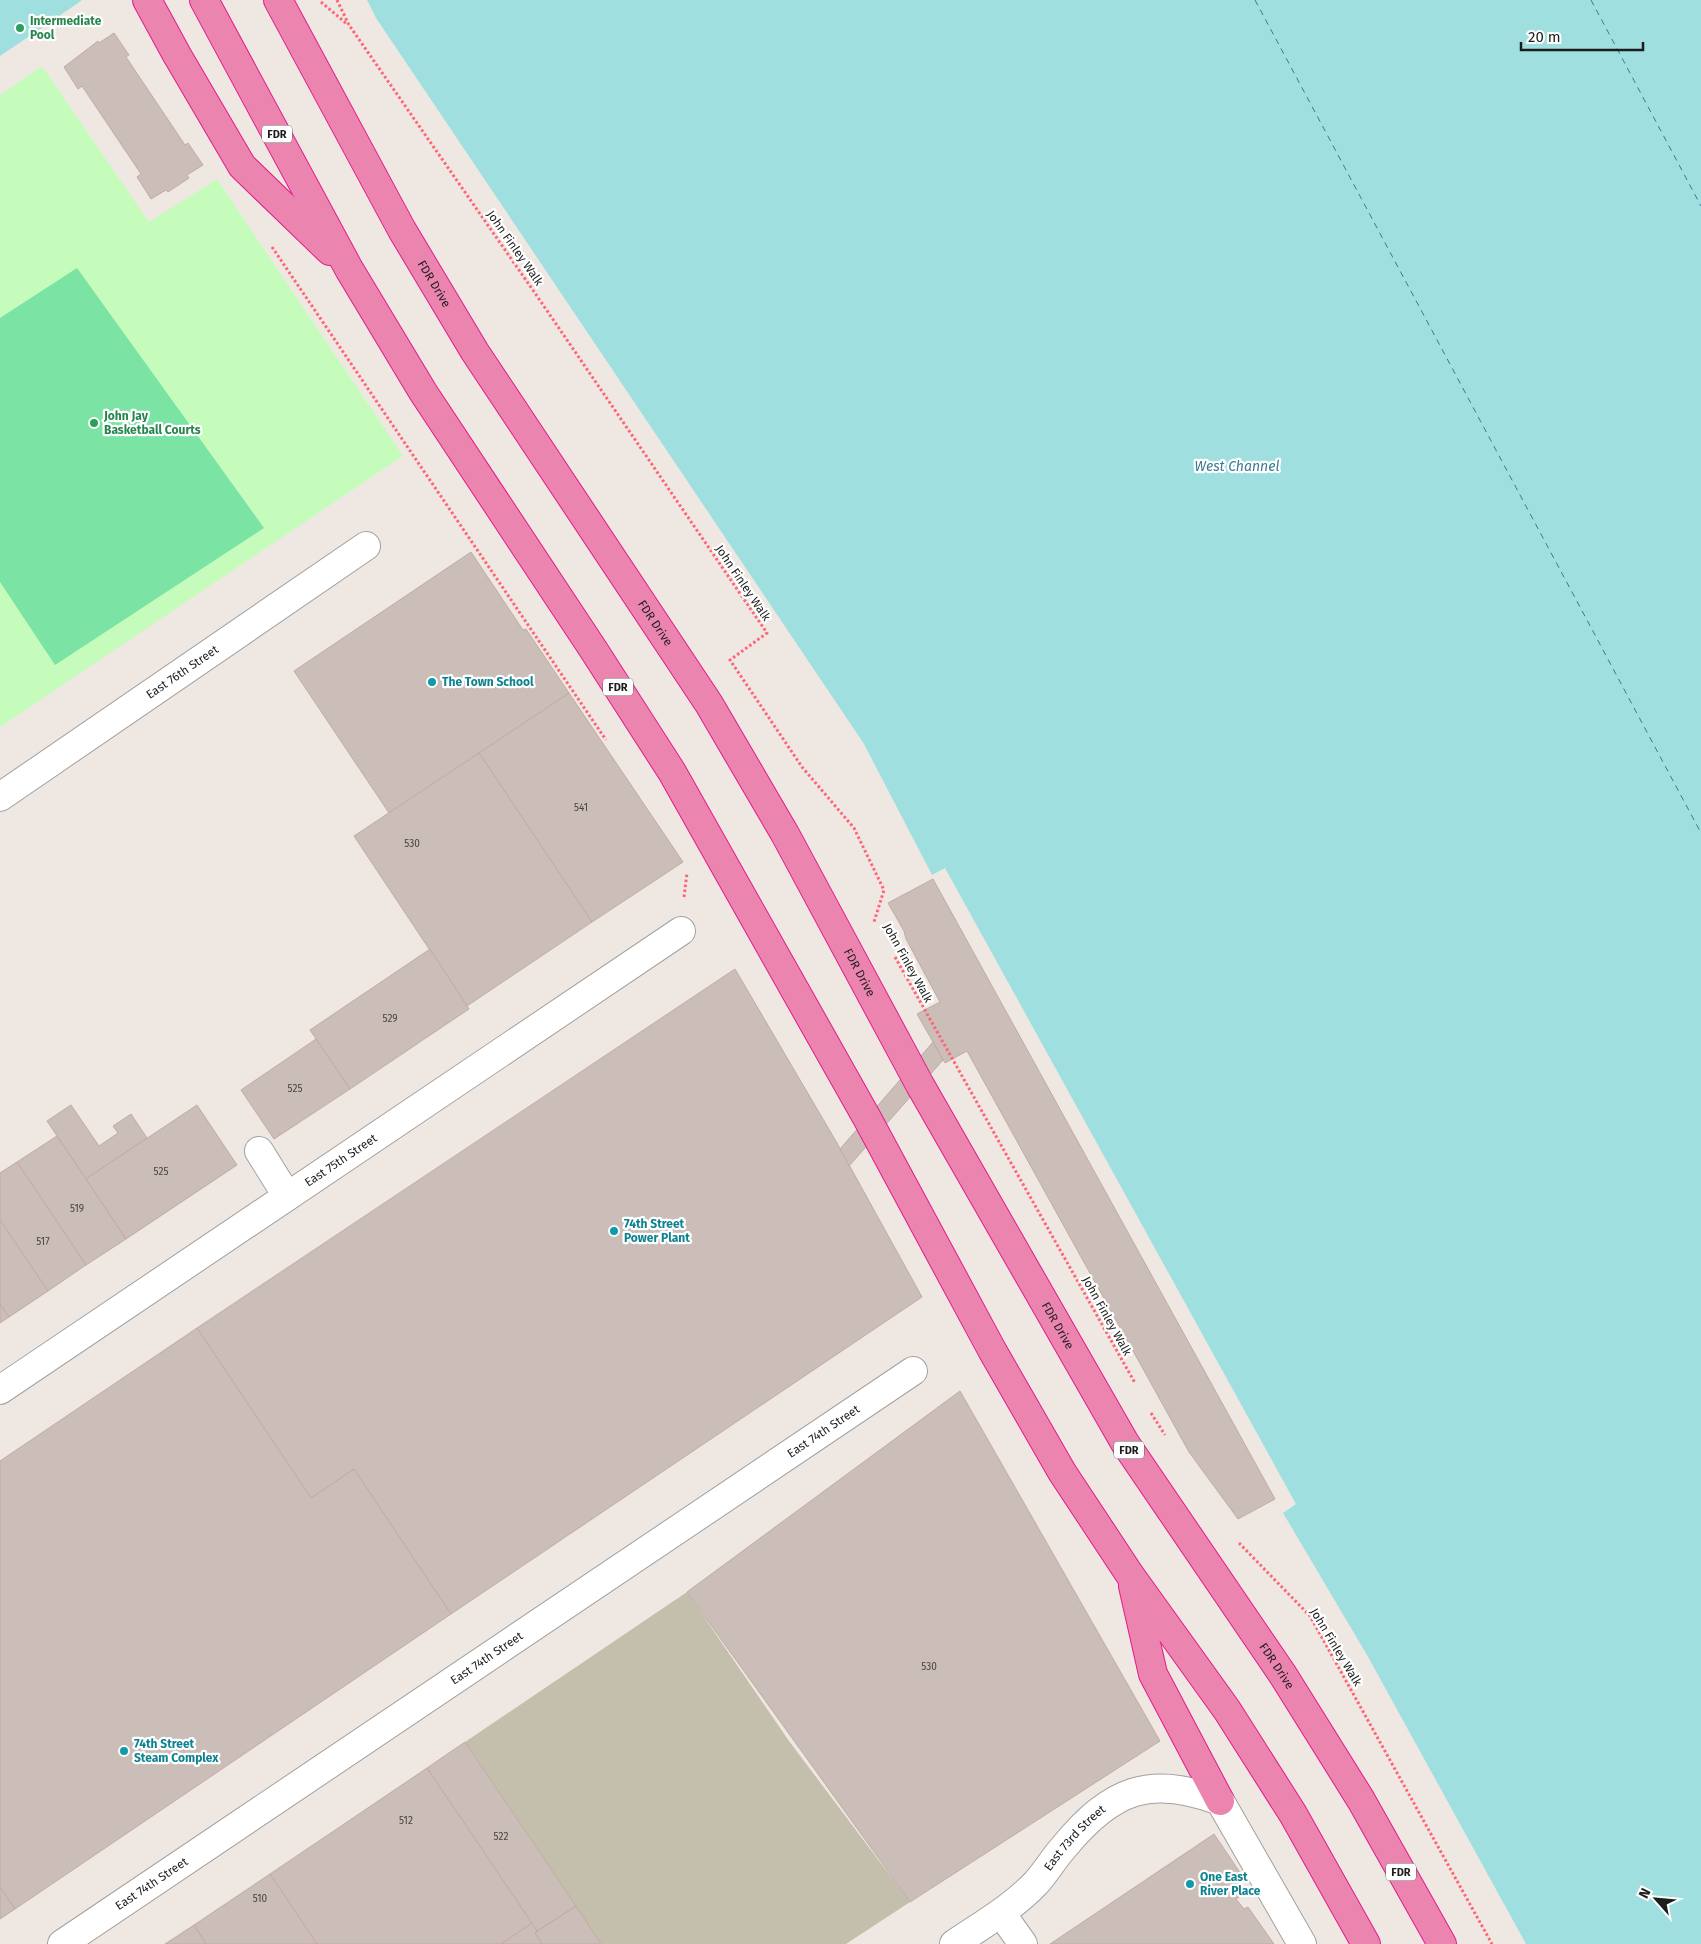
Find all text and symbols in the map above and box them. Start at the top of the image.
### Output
place label: Intermediate Pool [30,14,102,42]
scale bar [1521,20,1644,52]
marker: Intermediate Pool [14,22,26,34]
text: 20 m [1528,28,1561,46]
road number: FDR [262,126,292,142]
street label: John Finley Walk [484,208,547,289]
street label: FDR Drive [415,258,454,310]
place label: John Jay Basketball Courts [103,409,201,437]
marker: John Jay Basketball Courts [88,417,100,429]
water label: West Channel [1195,458,1279,475]
street label: John Finley Walk [712,542,774,624]
street label: FDR Drive [635,597,676,649]
street label: East 76th Street [143,642,222,702]
place label: The Town School [442,675,534,689]
marker: The Town School [426,676,438,688]
road number: FDR [603,679,633,696]
house number: 541 [574,802,588,814]
house number: 530 [404,838,420,850]
street label: John Finley Walk [880,921,936,1006]
street label: FDR Drive [841,946,878,999]
house number: 529 [383,1013,398,1025]
house number: 525 [288,1083,302,1095]
street label: East 75th Street [302,1131,380,1190]
house number: 525 [154,1166,168,1178]
house number: 519 [70,1203,84,1215]
place label: 74th Street Power Plant [624,1217,690,1245]
marker: 74th Street Power Plant [608,1225,620,1237]
house number: 517 [36,1236,50,1248]
street label: John Finley Walk [1079,1274,1135,1359]
street label: FDR Drive [1039,1299,1077,1352]
street label: East 74th Street [785,1402,863,1461]
road number: FDR [1114,1442,1144,1458]
street label: John Finley Walk [1307,1605,1365,1689]
street label: East 74th Street [448,1628,526,1687]
street label: FDR Drive [1256,1640,1297,1692]
house number: 530 [921,1661,937,1673]
place label: 74th Street Steam Complex [134,1737,219,1765]
marker: 74th Street Steam Complex [118,1745,130,1757]
street label: East 73rd Street [1041,1802,1109,1873]
house number: 512 [399,1815,413,1827]
house number: 522 [494,1831,508,1843]
street label: East 74th Street [113,1854,191,1913]
road number: FDR [1386,1864,1416,1880]
place label: One East River Place [1200,1870,1261,1898]
north arrow [1631,1874,1681,1924]
marker: One East River Place [1184,1878,1196,1890]
text: N [1635,1885,1655,1901]
house number: 510 [253,1893,268,1905]

